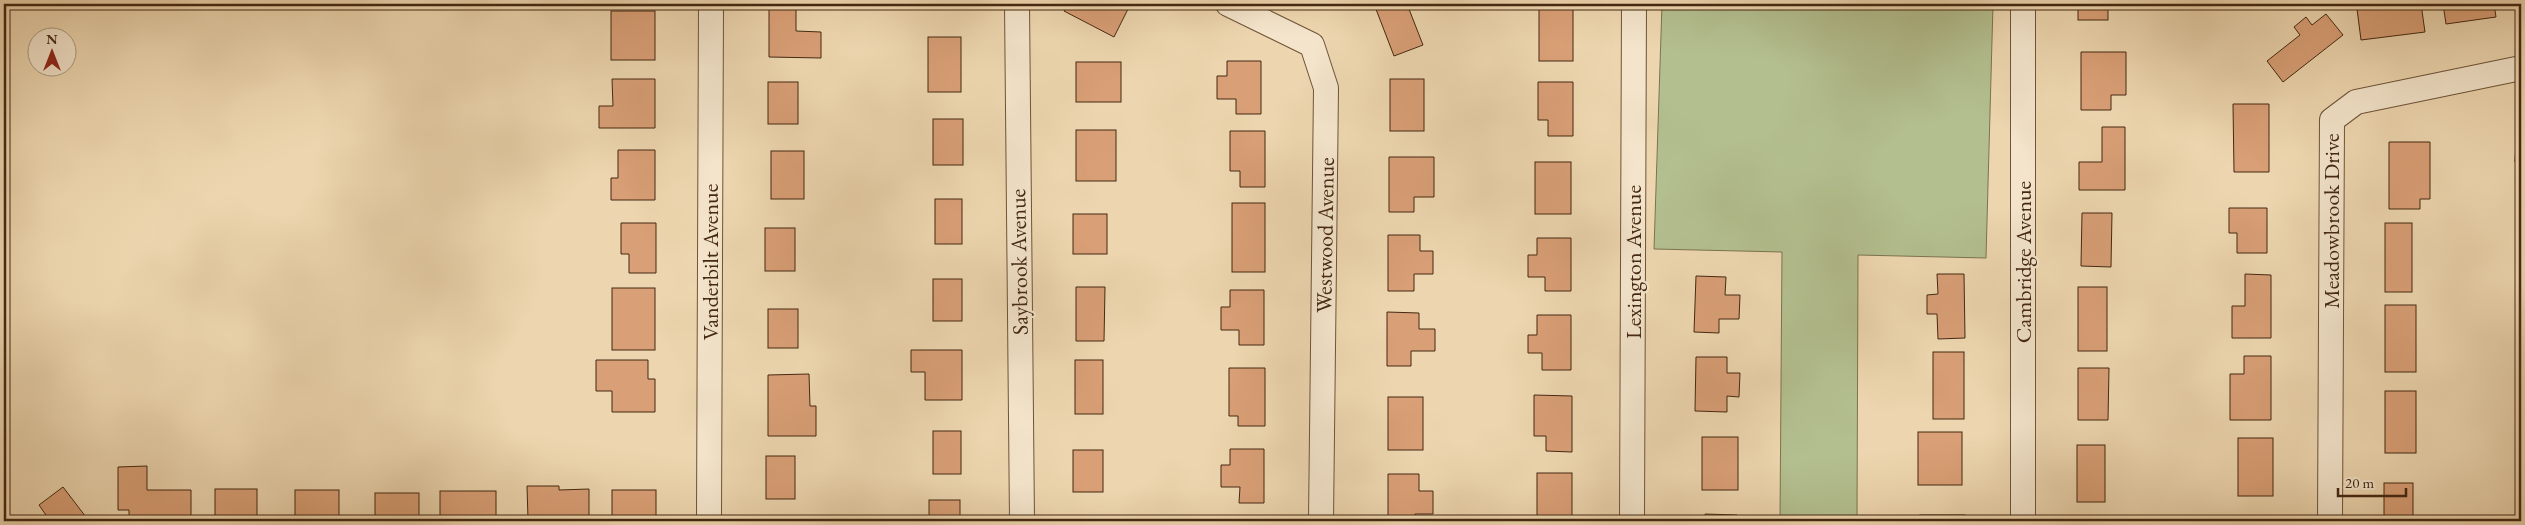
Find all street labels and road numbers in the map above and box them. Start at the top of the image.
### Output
street label: Meadowbrook Drive [2317,133,2346,309]
street label: Westwood Avenue [1309,157,1341,313]
street label: Cambridge Avenue [2009,180,2038,343]
street label: Vanderbilt Avenue [696,183,725,340]
street label: Lexington Avenue [1619,185,1648,339]
street label: Saybrook Avenue [1003,188,1035,335]

